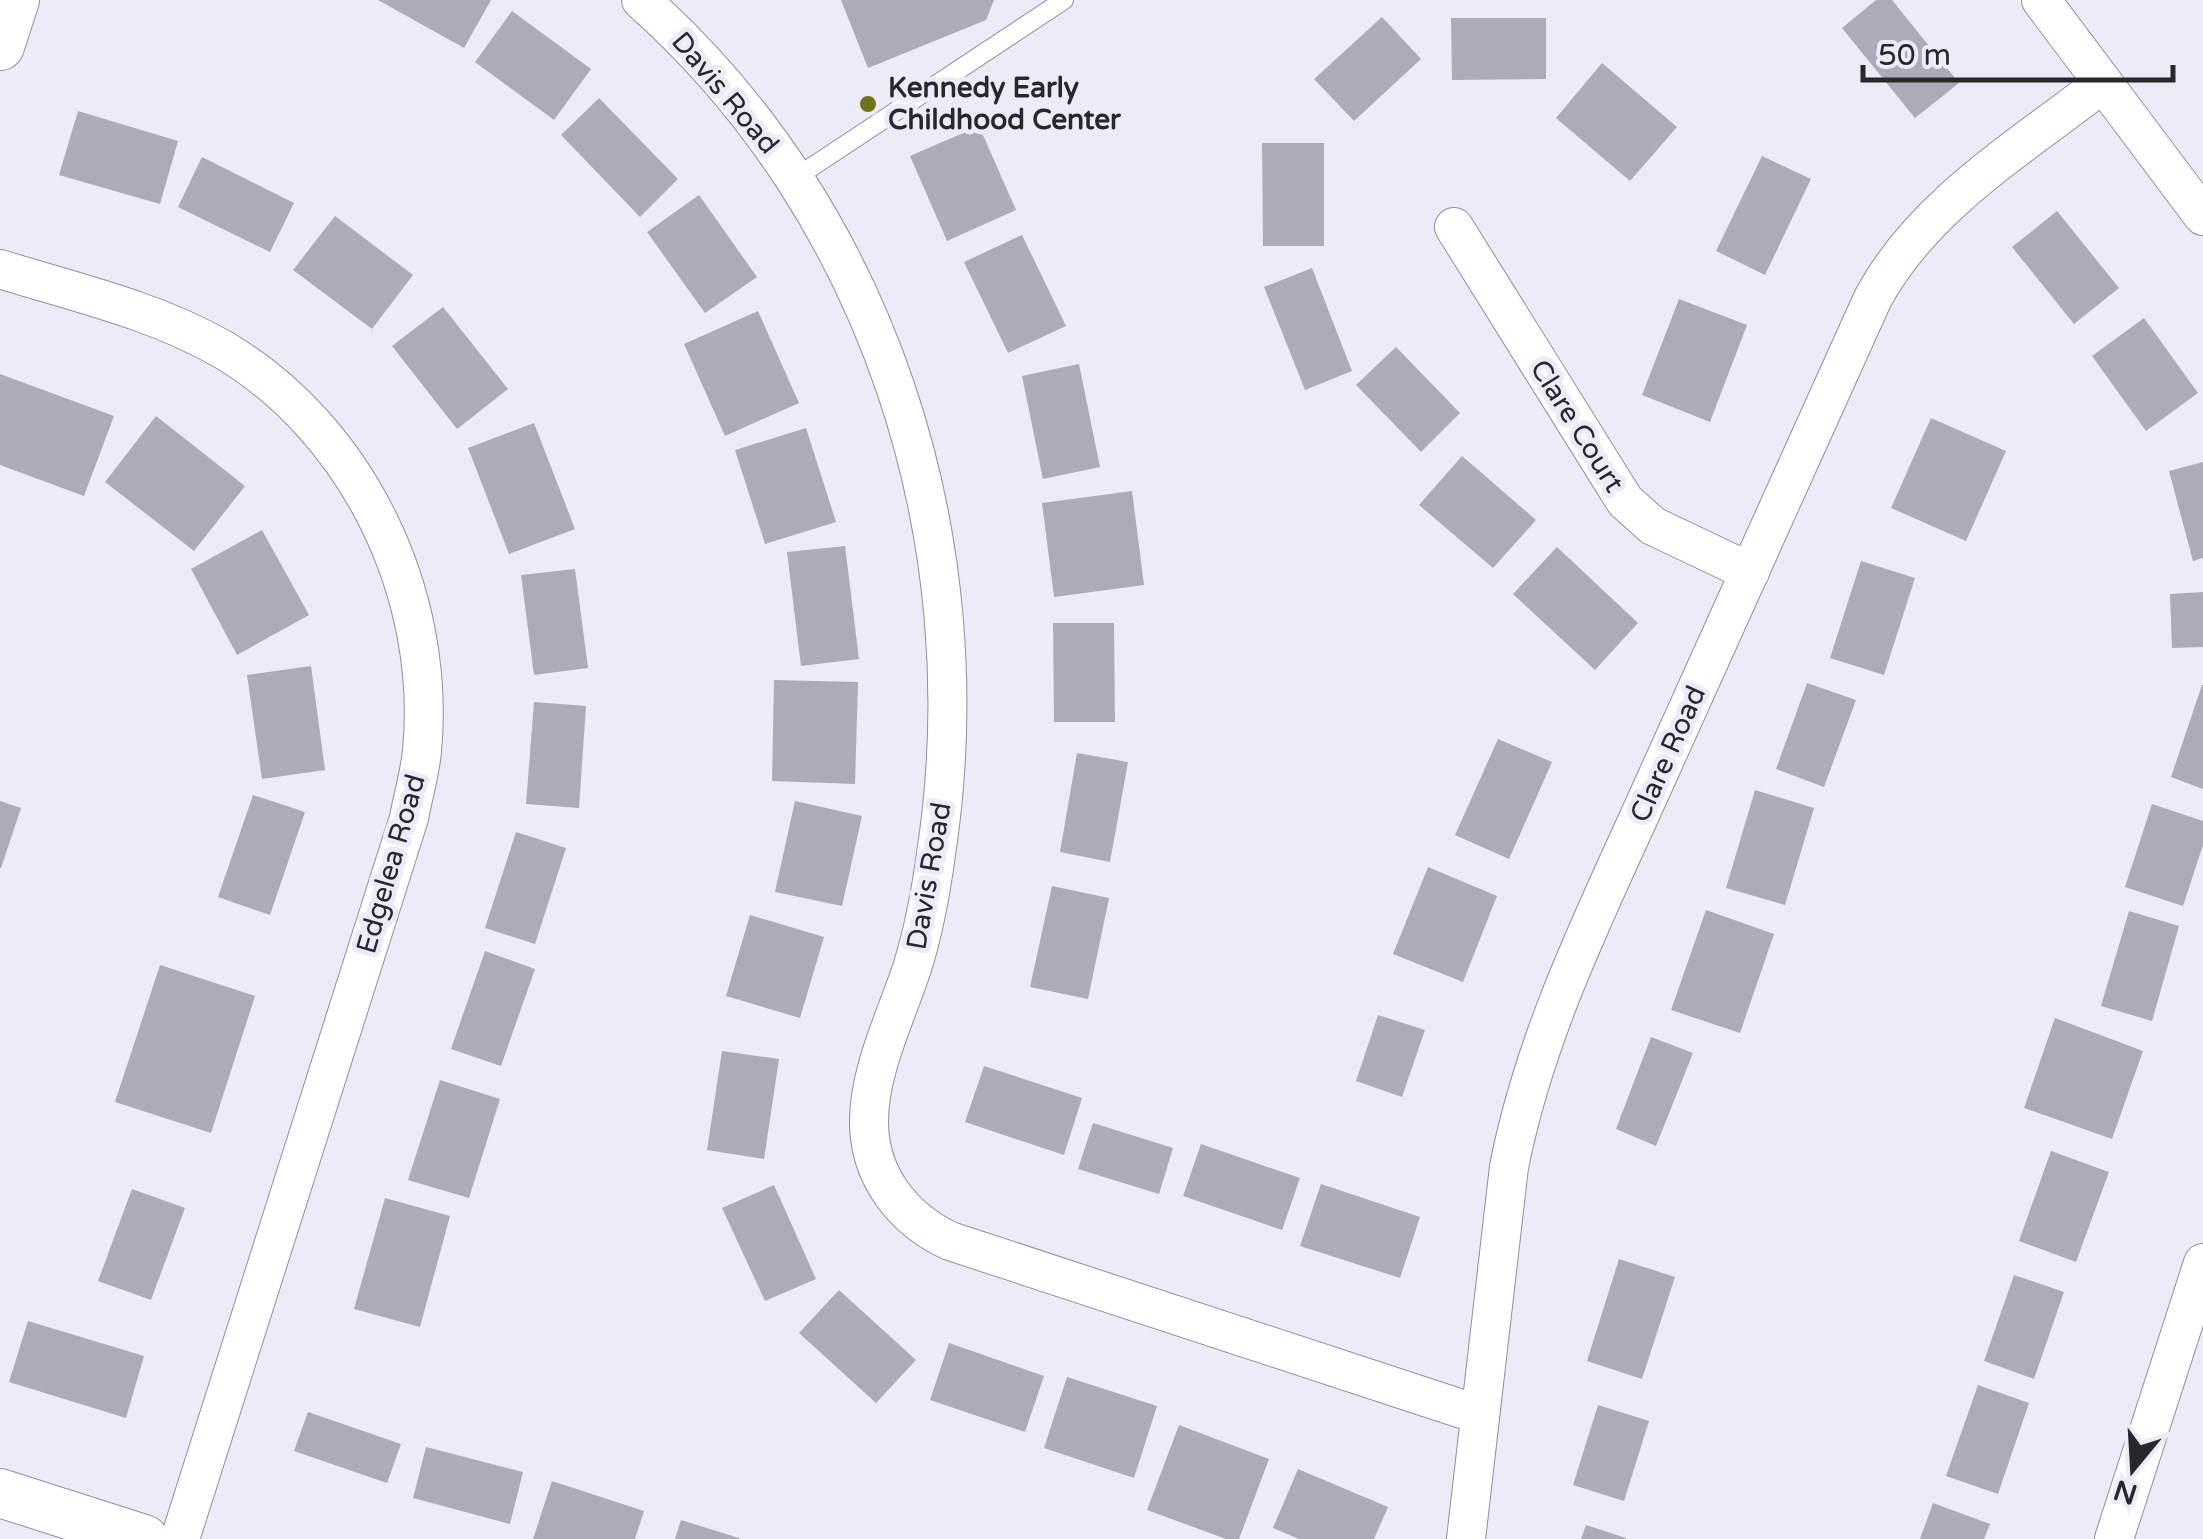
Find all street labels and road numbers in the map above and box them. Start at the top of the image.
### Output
street label: Davis Road [664,25,786,161]
street label: Clare Court [1523,353,1631,499]
street label: Clare Road [1623,680,1713,828]
street label: Edgelea Road [349,770,433,958]
street label: Davis Road [899,800,959,952]

